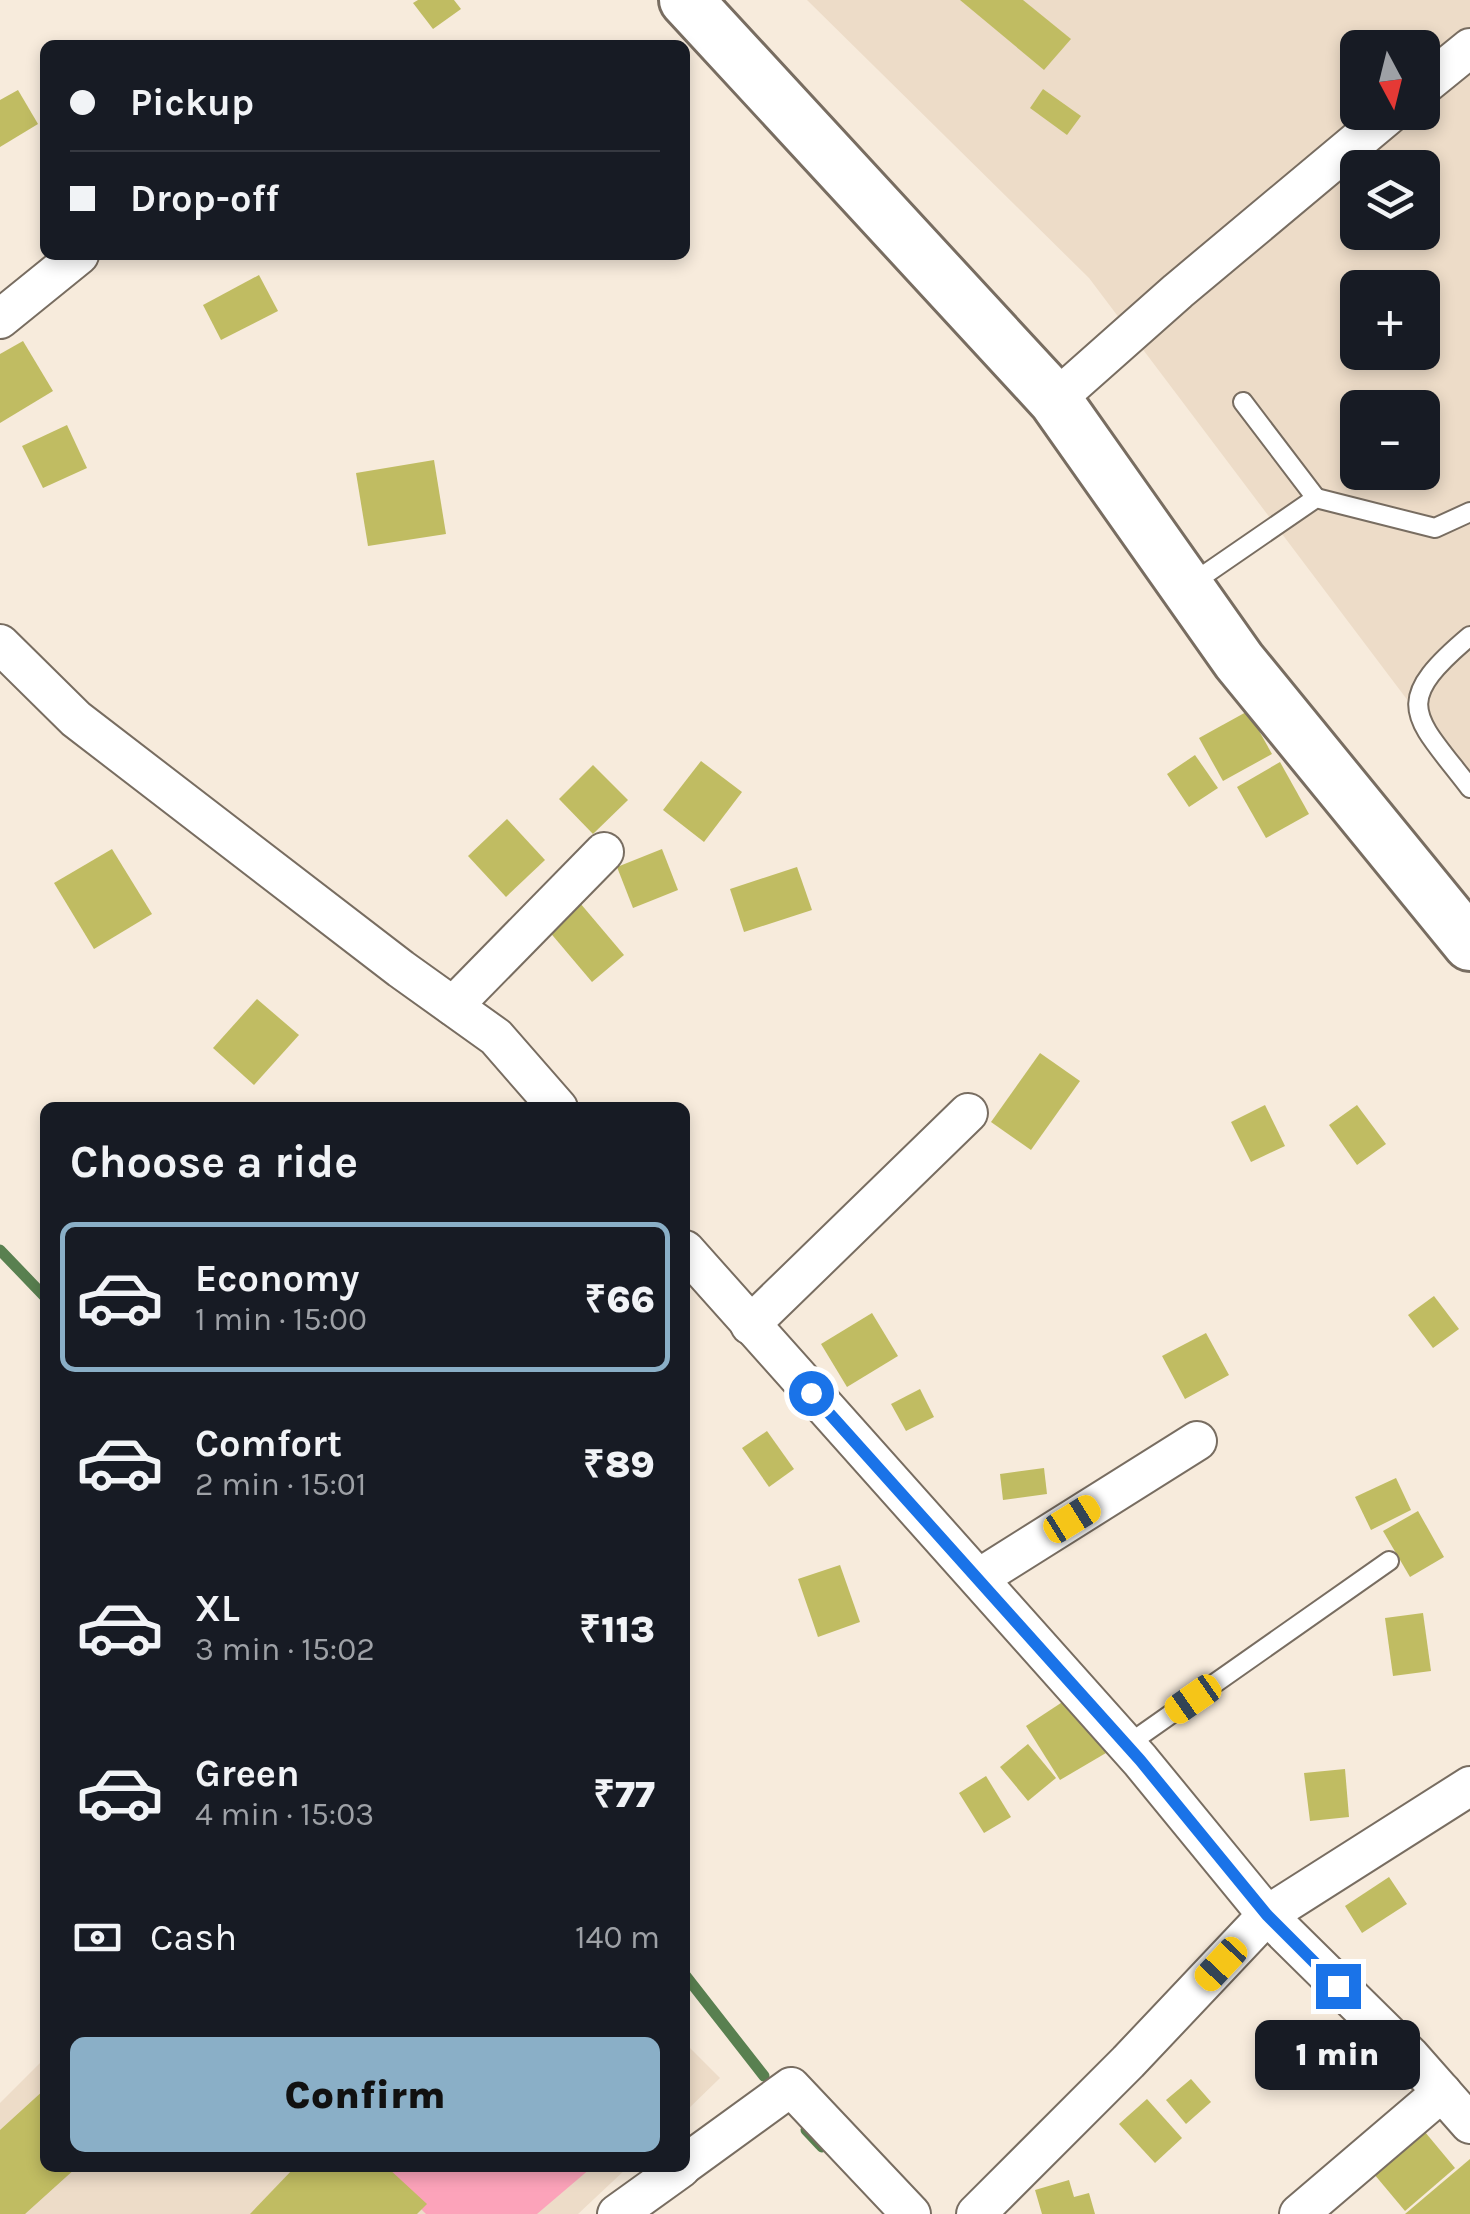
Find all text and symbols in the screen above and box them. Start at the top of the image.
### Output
north arrow [1340,30,1440,130]
map controls [1340,30,1440,490]
text: Pickup [130,80,254,125]
button: layers [1340,150,1440,250]
text: Drop-off [130,176,279,221]
button: + [1340,270,1440,370]
button: − [1340,390,1440,490]
text: Choose a ride [70,1136,358,1188]
icon: car [75,1252,165,1342]
text: Economy [195,1256,359,1301]
text: ₹66 [584,1277,655,1322]
text: 1 min · 15:00 [195,1301,367,1338]
route start [789,1371,834,1416]
icon: car [75,1417,165,1507]
text: Comfort [195,1421,342,1466]
text: ₹89 [583,1442,655,1487]
text: 2 min · 15:01 [195,1466,366,1503]
car [1039,1490,1105,1548]
icon: car [75,1582,165,1672]
text: XL [195,1586,240,1631]
text: ₹113 [579,1607,655,1652]
text: 3 min · 15:02 [195,1631,375,1668]
car [1160,1670,1226,1728]
icon: car [75,1747,165,1837]
text: Green [195,1751,300,1796]
text: ₹77 [593,1772,655,1817]
text: 4 min · 15:03 [195,1796,374,1833]
icon: cash [70,1910,125,1965]
text: Cash [150,1915,237,1960]
text: 140 m [575,1919,660,1956]
car [1190,1932,1252,1996]
route end [1316,1964,1361,2009]
callout: 1 min [1256,2021,1420,2091]
text: 1 min [1296,2036,1379,2073]
button: Confirm [70,2037,660,2152]

